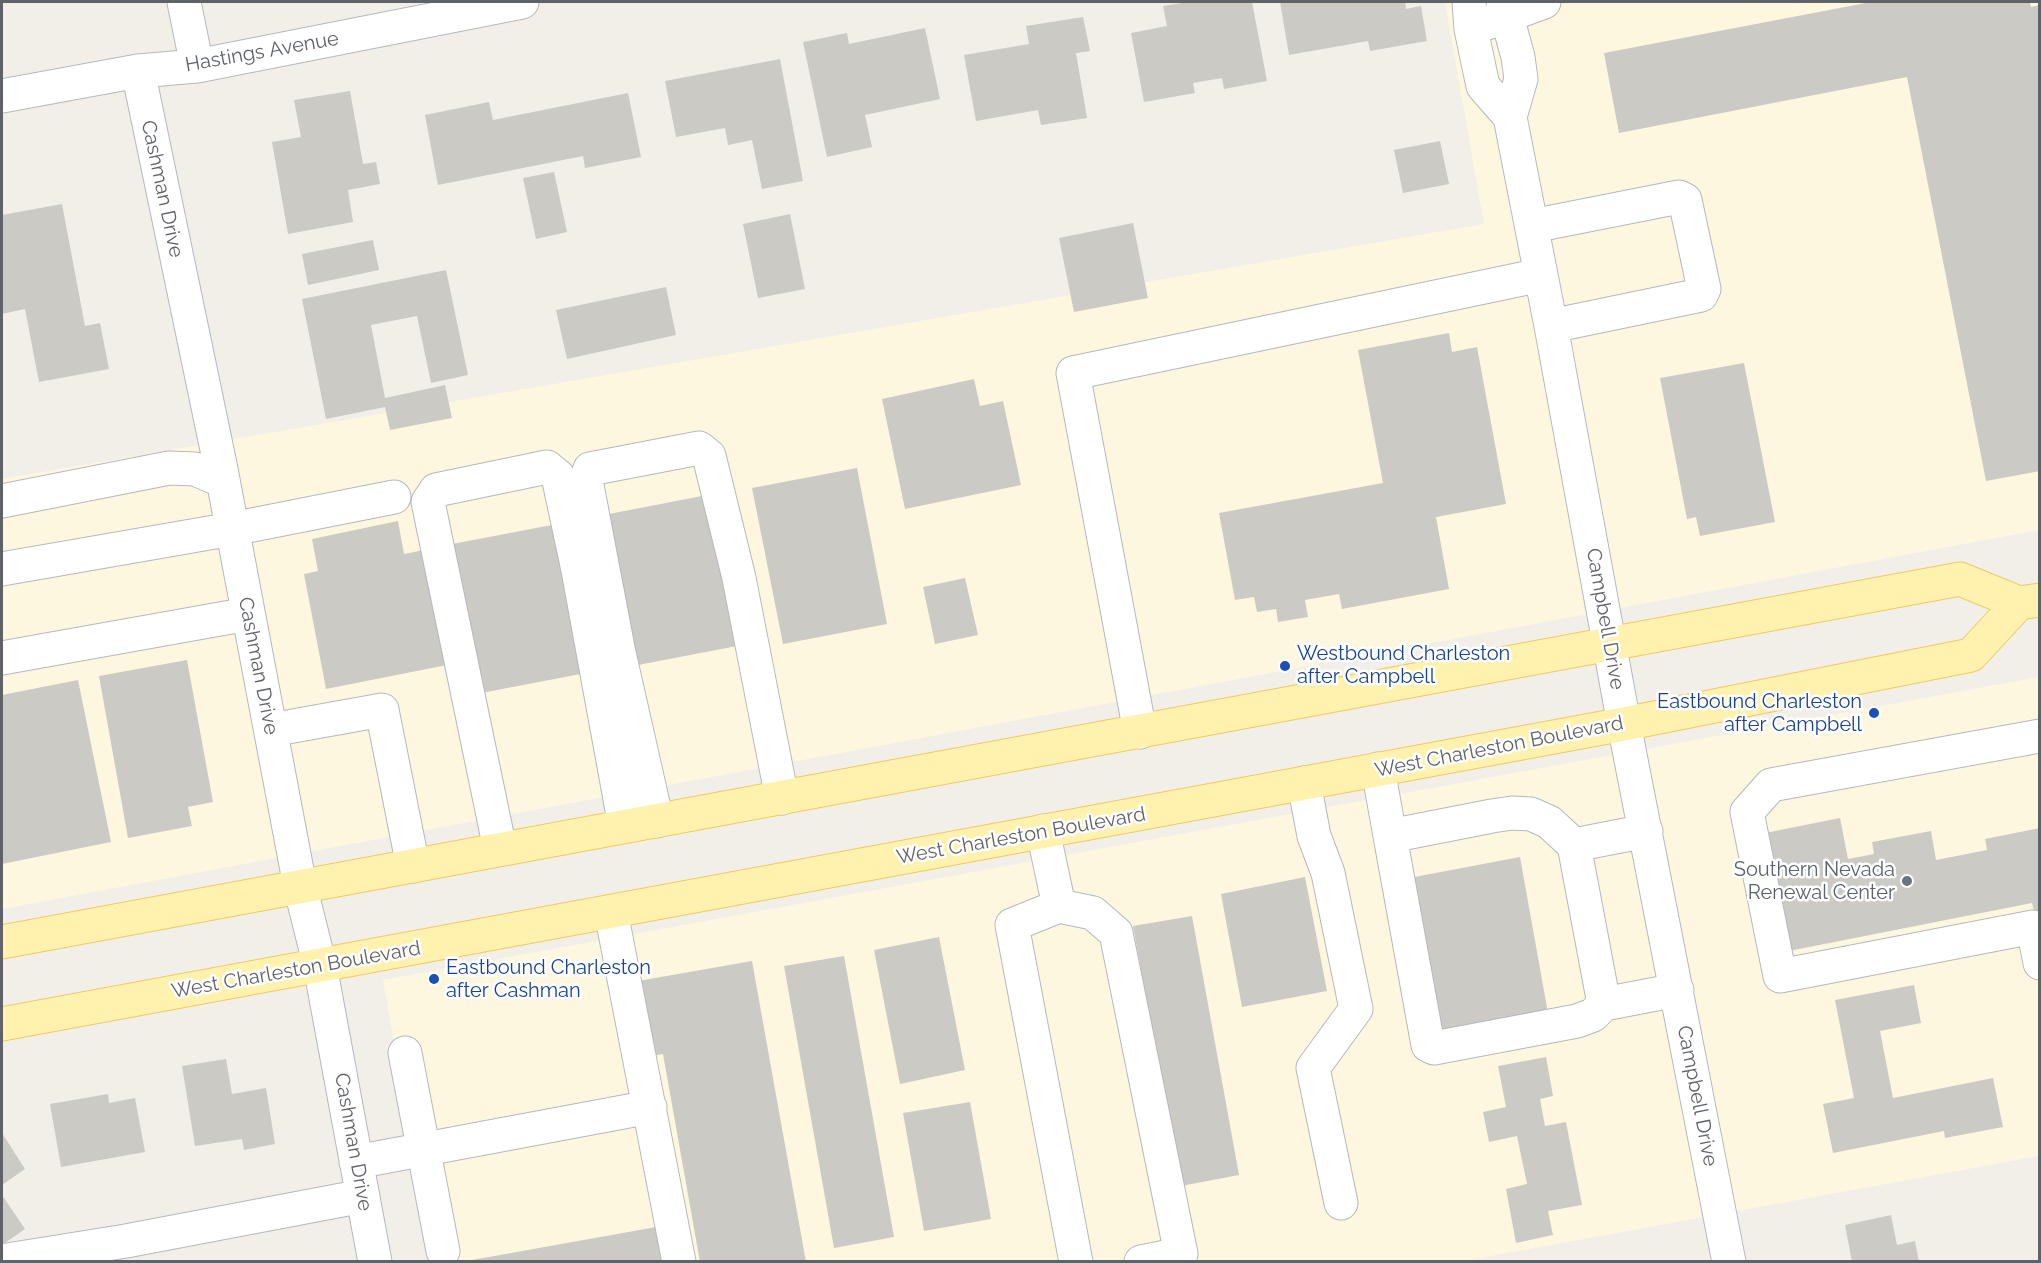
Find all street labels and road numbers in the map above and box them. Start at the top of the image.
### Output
street label: Hastings Avenue [183,27,341,77]
street label: Cashman Drive [136,118,188,260]
street label: Campbell Drive [1581,546,1629,692]
street label: Cashman Drive [233,595,283,737]
street label: West Charleston Boulevard [1373,711,1625,783]
street label: West Charleston Boulevard [895,802,1147,870]
street label: West Charleston Boulevard [170,936,422,1004]
street label: Campbell Drive [1672,1023,1722,1169]
street label: Cashman Drive [329,1071,377,1213]

